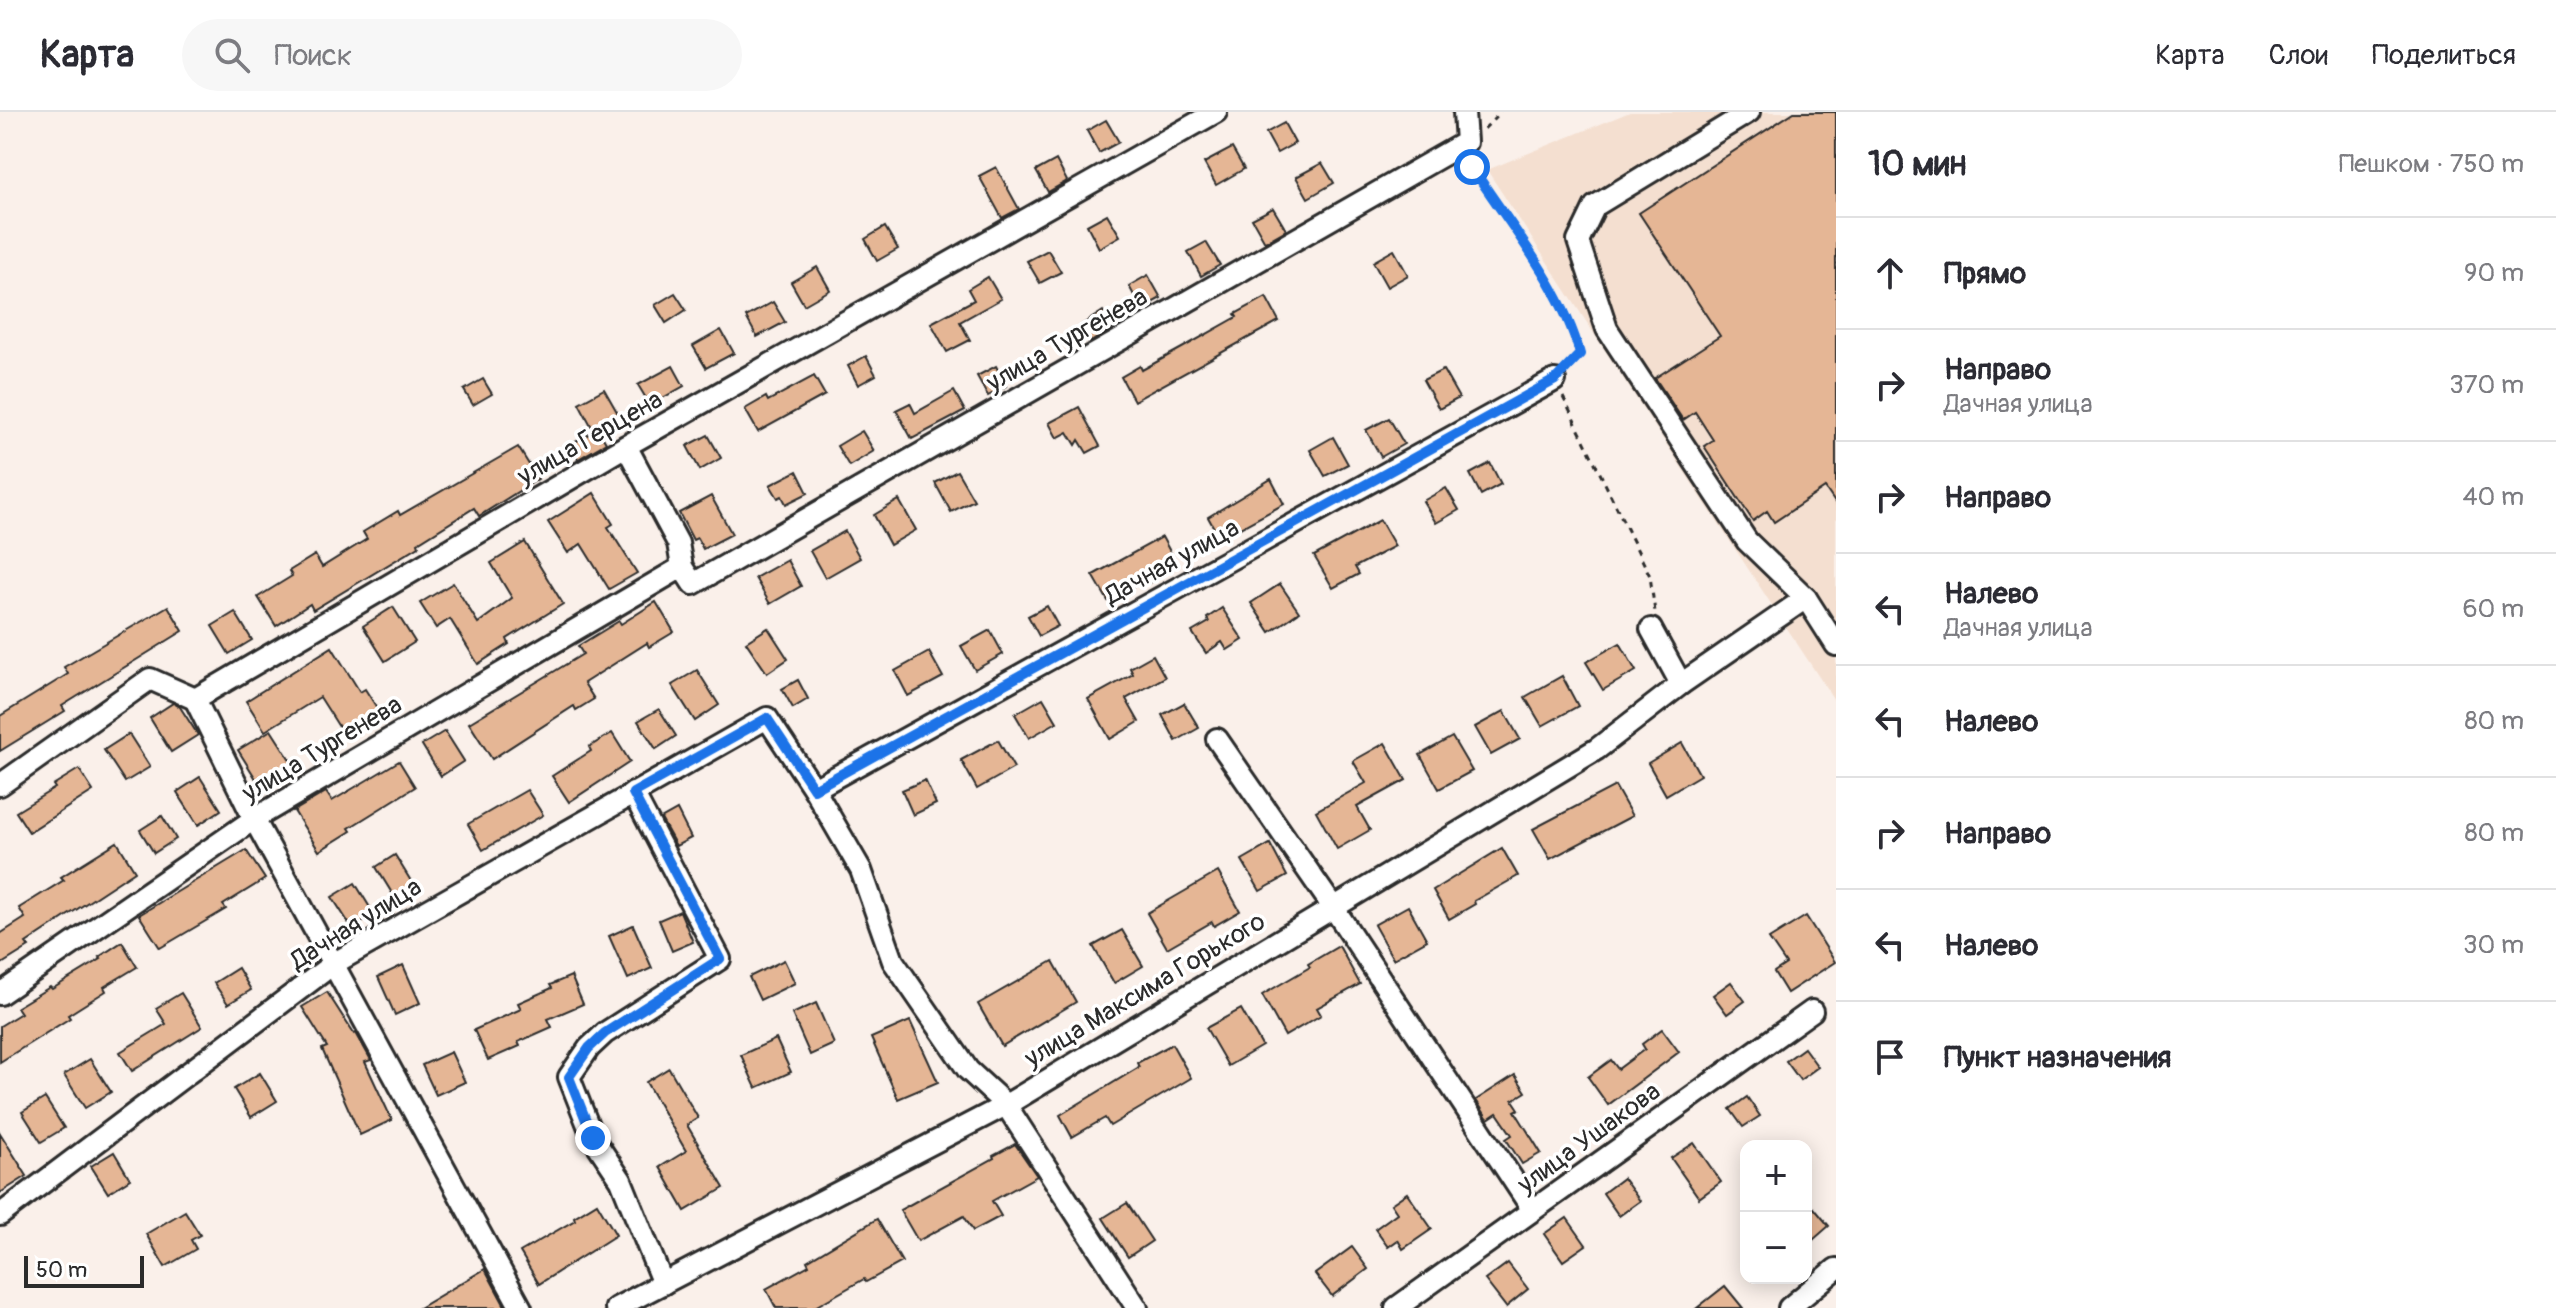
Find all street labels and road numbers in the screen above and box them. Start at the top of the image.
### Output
street label: улица Тургенева [980,281,1153,399]
street label: улица Герцена [511,384,668,493]
street label: Дачная улица [1098,512,1245,612]
street label: улица Тургенева [236,689,408,810]
street label: Дачная улица [284,871,427,977]
street label: улица Максима Горького [1018,905,1271,1075]
street label: улица Ушакова [1511,1075,1667,1201]

